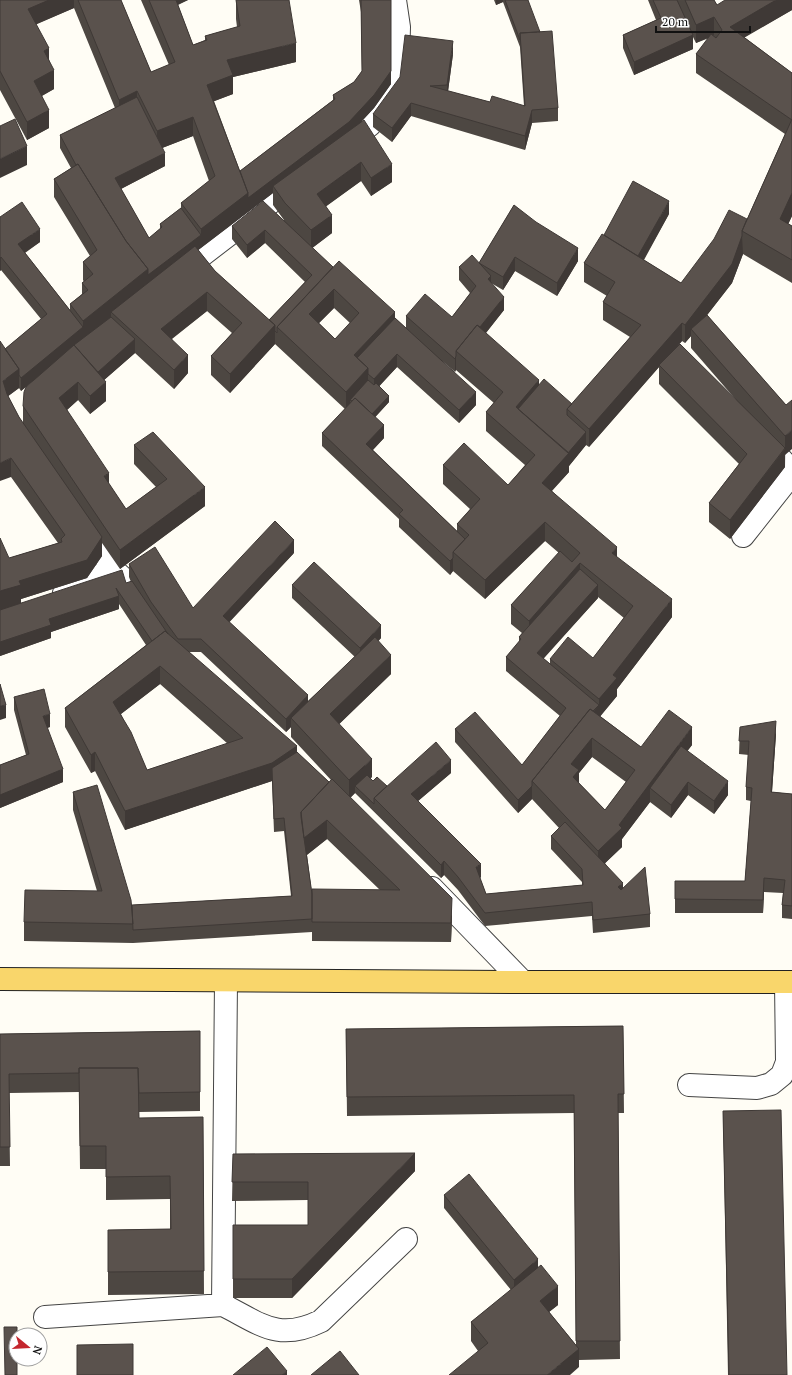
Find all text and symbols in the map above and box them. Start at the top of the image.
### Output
scale bar [656,8,750,34]
text: 20 m [662,14,689,29]
north arrow [8,1327,48,1367]
text: N [29,1344,45,1357]

